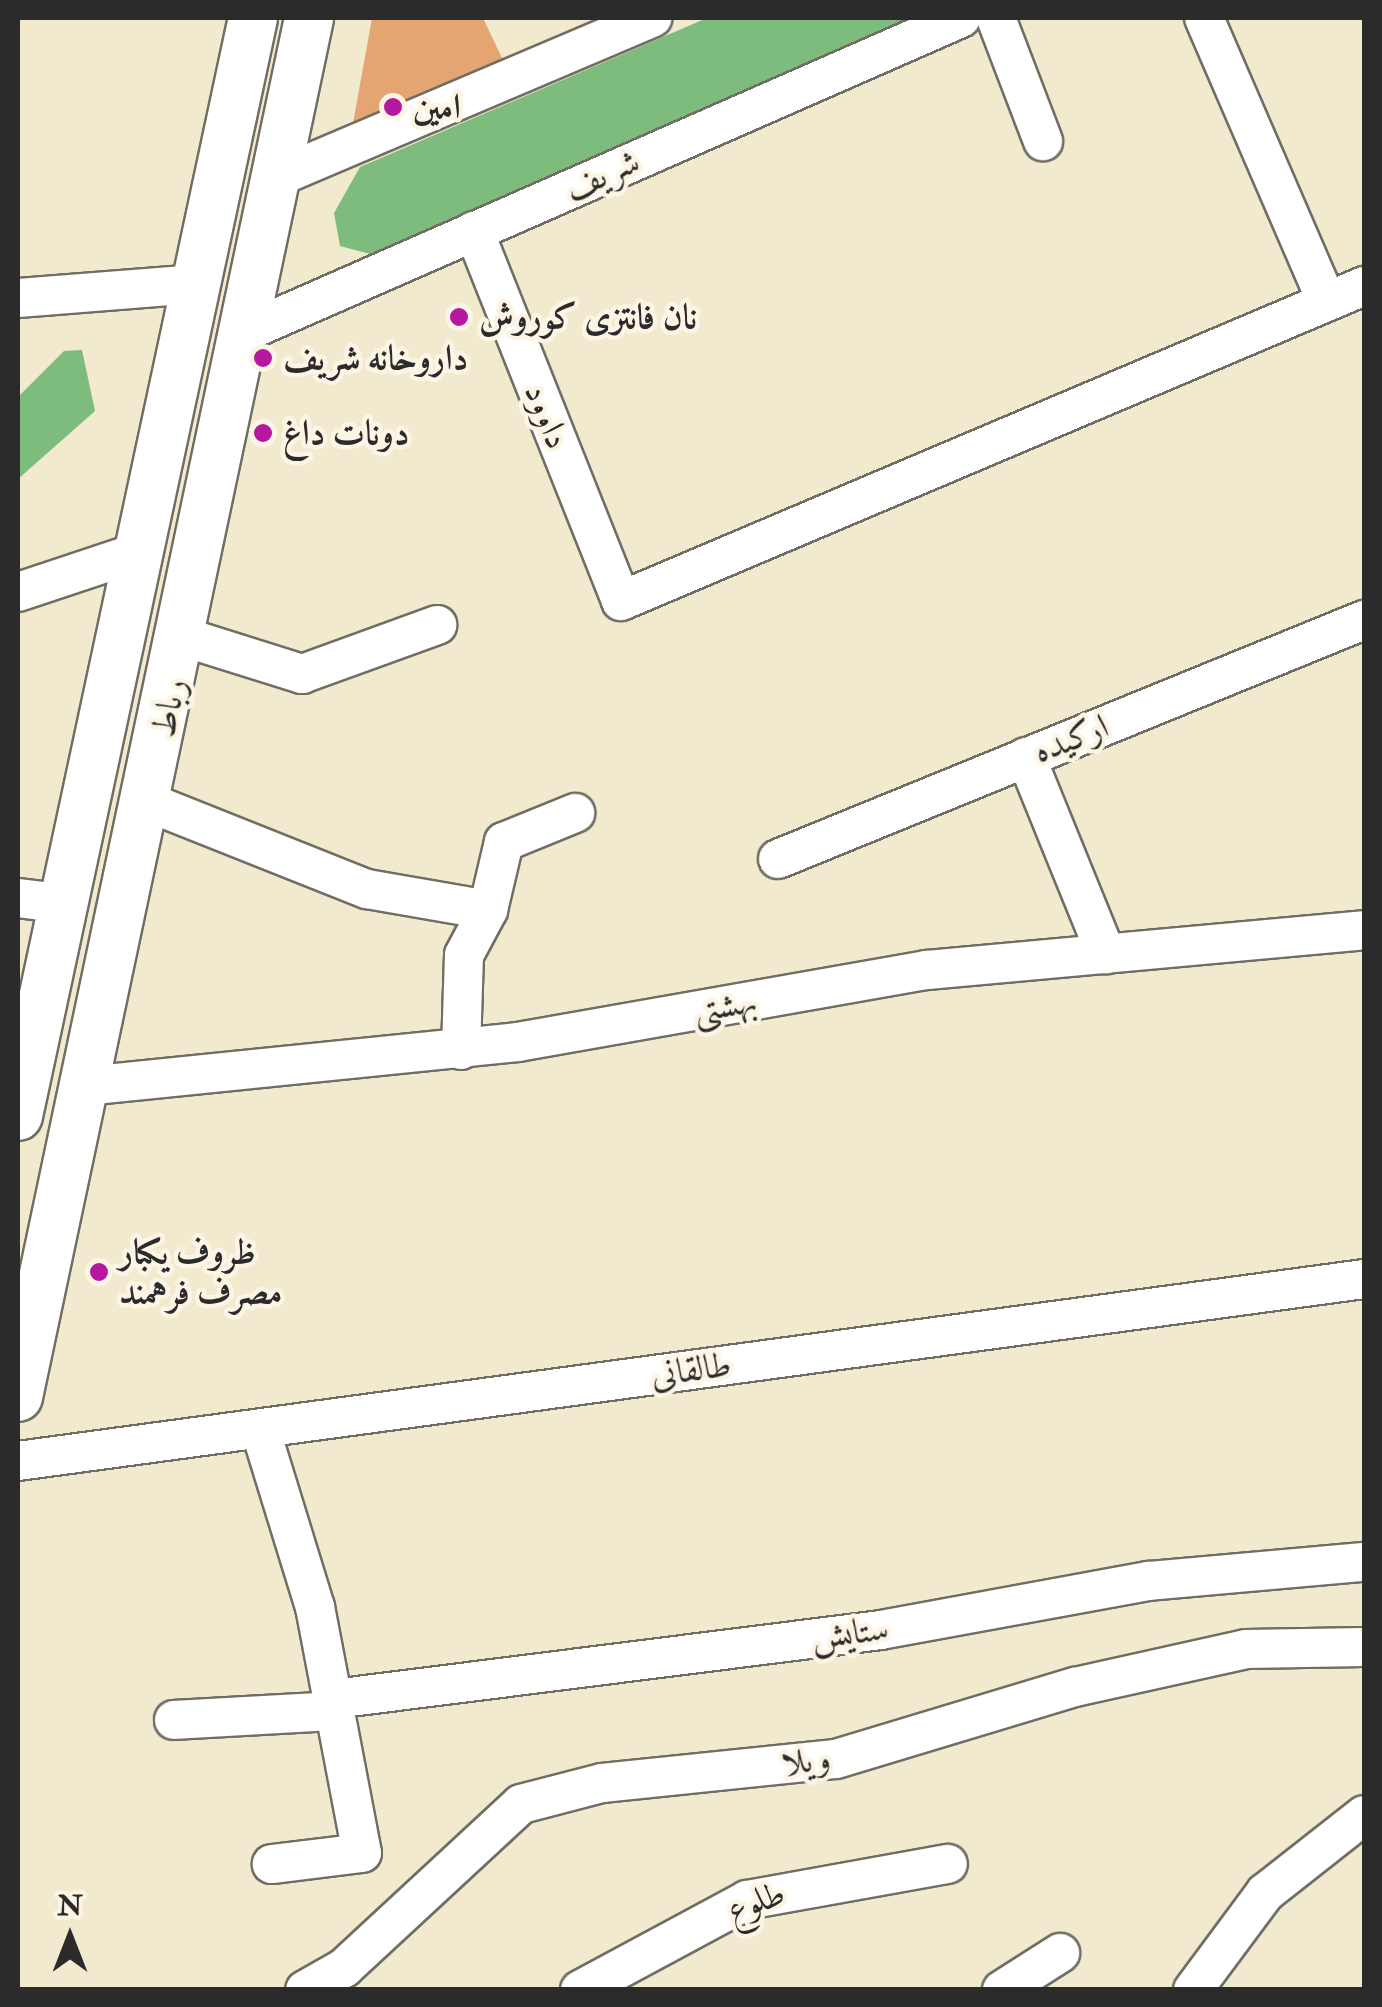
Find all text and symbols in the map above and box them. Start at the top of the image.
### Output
place label: امین [413,86,461,128]
marker: امین [382,96,404,118]
street label: شریف [558,140,646,210]
place label: نان فانتزی کوروش [479,296,697,338]
marker: نان فانتزی کوروش [448,306,470,328]
place label: داروخانه شریف [283,337,468,379]
marker: داروخانه شریف [252,347,274,369]
street label: داوود [515,377,579,455]
place label: دونات داغ [283,412,409,454]
marker: دونات داغ [252,422,274,444]
street label: رباط [142,675,196,741]
street label: ارکیده [1027,705,1115,773]
street label: بهشتی [690,980,760,1032]
place label: ظروف یکبار مصرف فرهمند [119,1231,282,1313]
marker: ظروف یکبار مصرف فرهمند [88,1261,110,1283]
street label: طالقانی [648,1344,734,1396]
street label: ستایش [809,1607,891,1659]
street label: ویلا [779,1737,833,1785]
street label: طلوع [721,1872,791,1932]
north arrow [20,1887,120,1987]
text: N [57,1889,83,1924]

